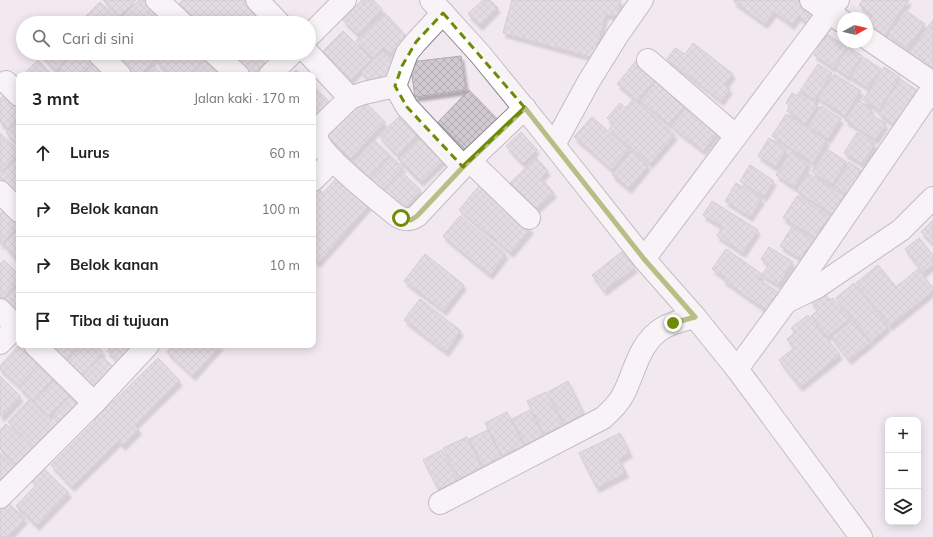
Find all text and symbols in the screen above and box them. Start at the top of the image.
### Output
north arrow [837,12,873,48]
search box [16,16,316,60]
icon: search [30,27,52,49]
text: Cari di sini [62,29,134,48]
text: 3 mnt [32,88,79,109]
text: Jalan kaki · 170 m [194,90,300,106]
icon: ahead [32,142,54,164]
text: Lurus [70,143,110,162]
text: 60 m [270,145,300,161]
icon: right [32,198,54,220]
text: Belok kanan [70,199,159,218]
text: 100 m [262,201,300,217]
route start [392,209,410,227]
icon: right [32,254,54,276]
text: Belok kanan [70,255,159,274]
text: 10 m [270,257,300,273]
icon: arrive [32,310,54,332]
text: Tiba di tujuan [70,311,169,330]
route end [664,314,682,332]
map controls [885,417,921,525]
button: + [885,417,921,453]
button: − [885,453,921,489]
button: layers [885,489,921,525]

